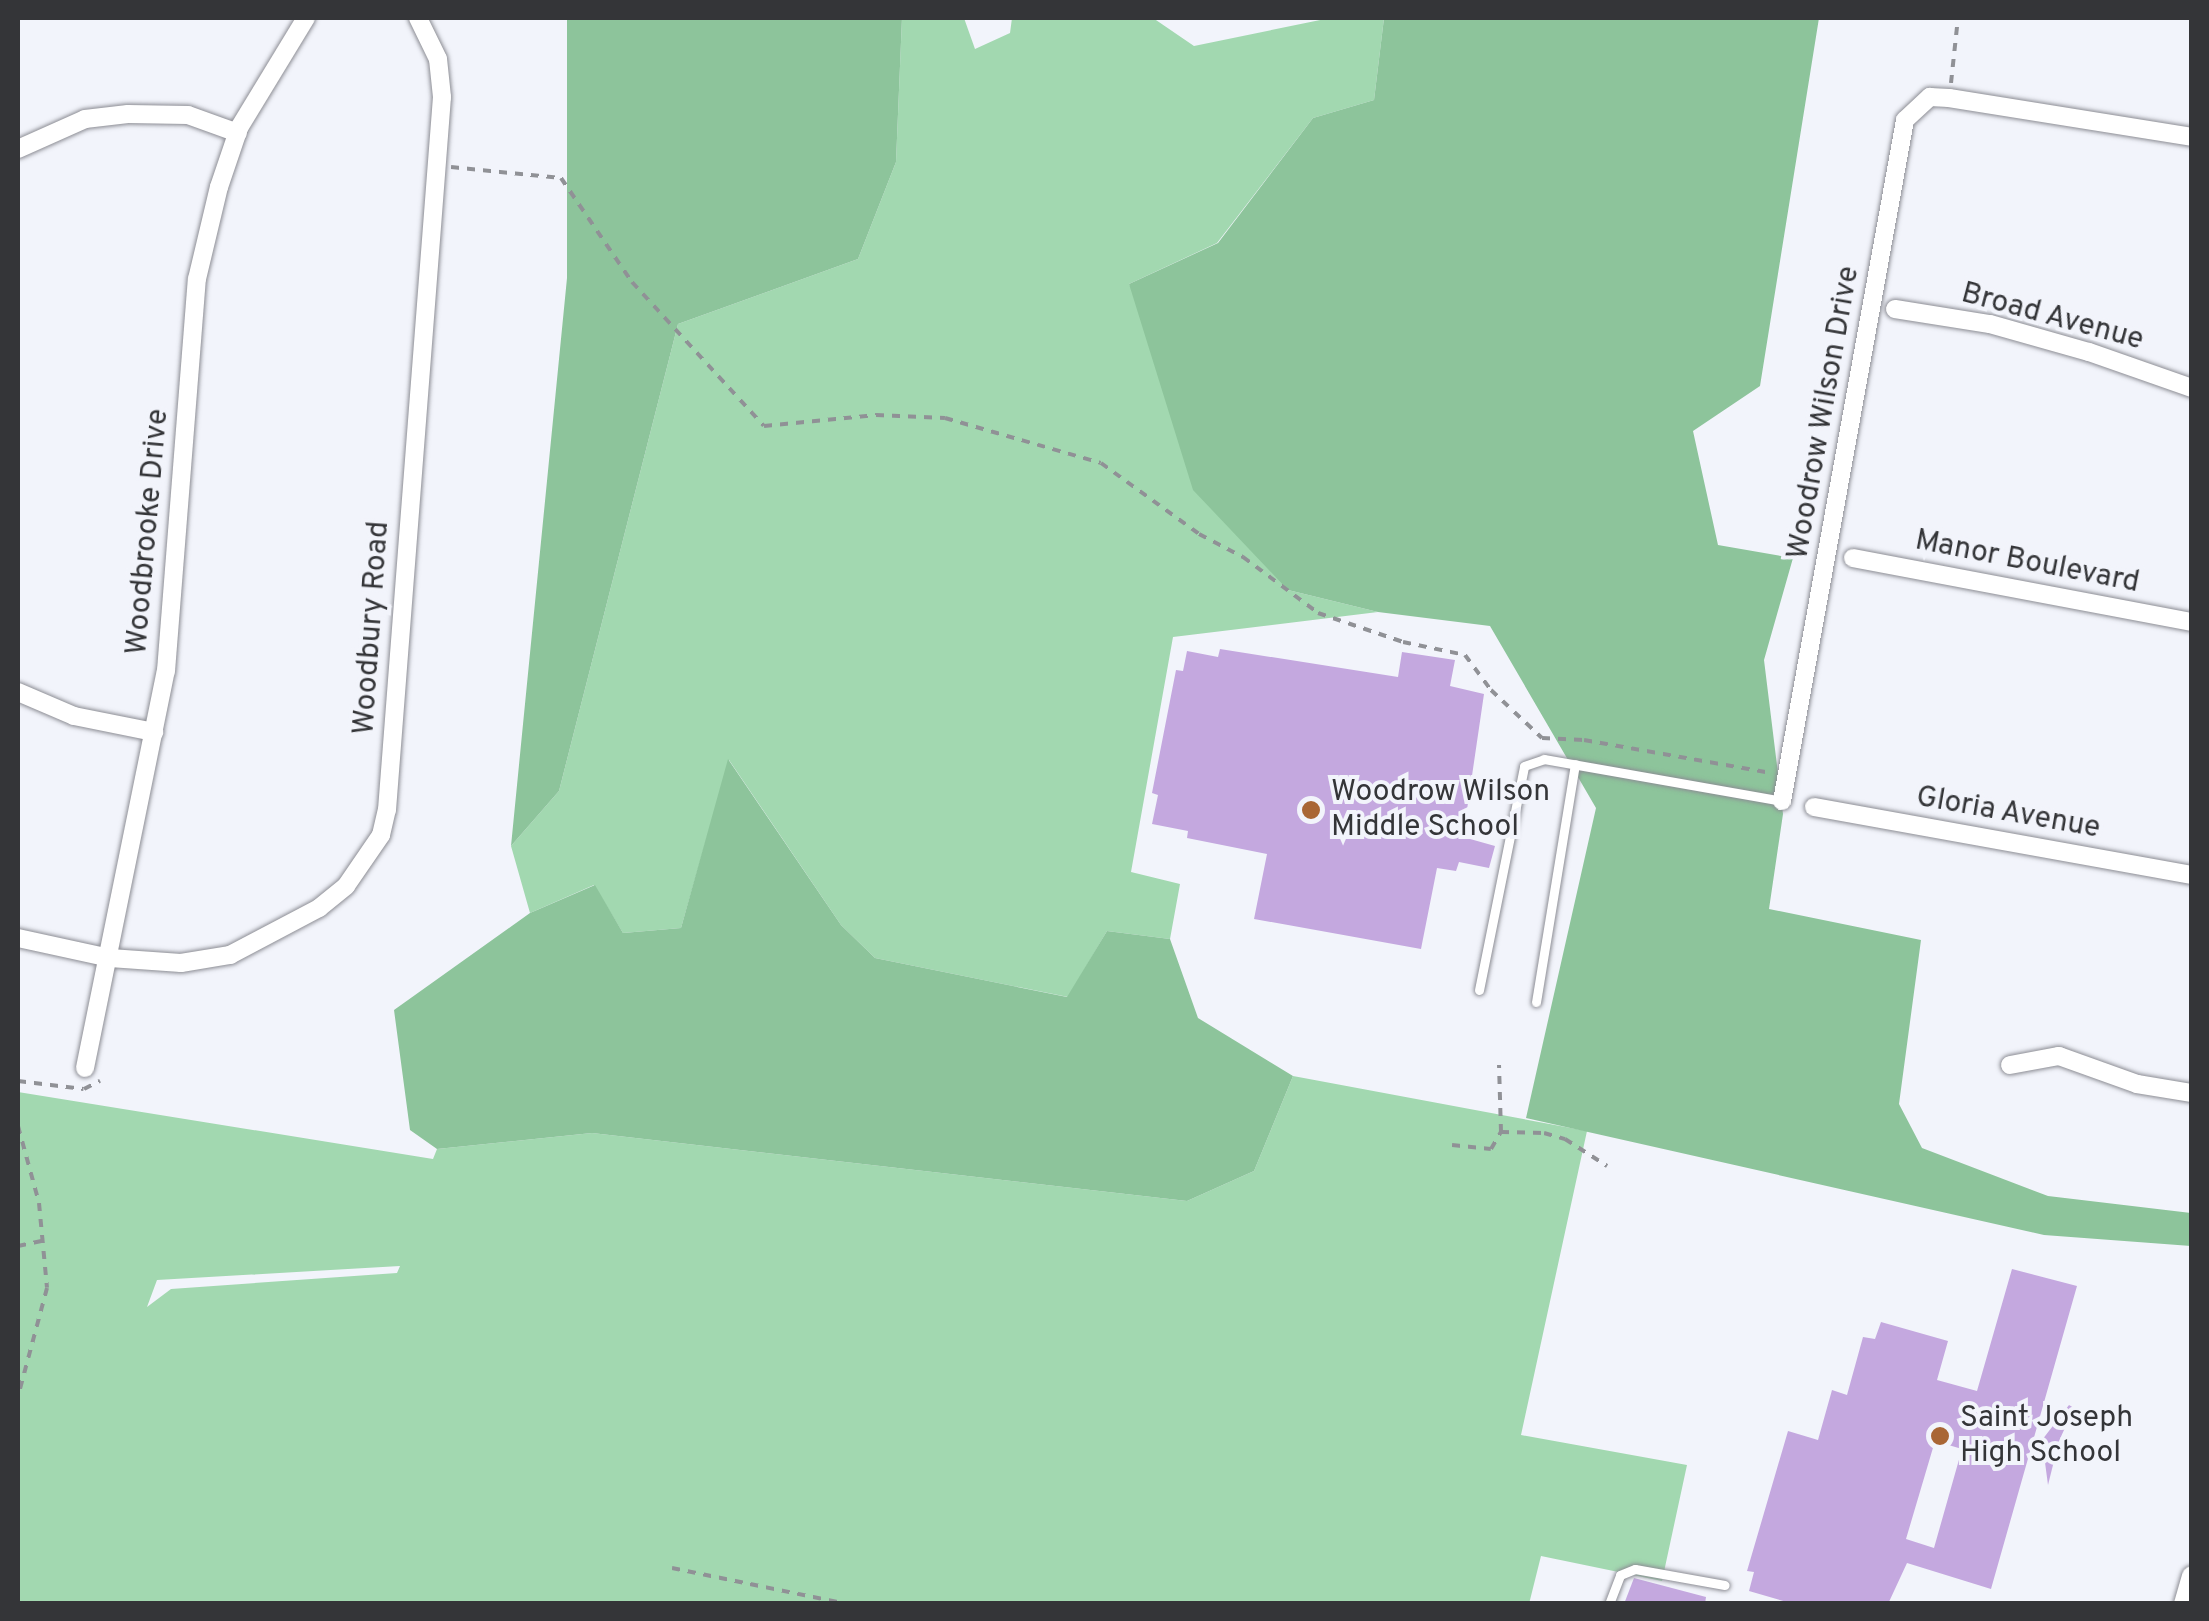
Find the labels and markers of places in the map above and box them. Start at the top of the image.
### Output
place label: Woodrow Wilson Middle School [1331,775,1551,846]
marker: Woodrow Wilson Middle School [1300,799,1322,821]
place label: Saint Joseph High School [1960,1401,2133,1472]
marker: Saint Joseph High School [1929,1425,1951,1447]

